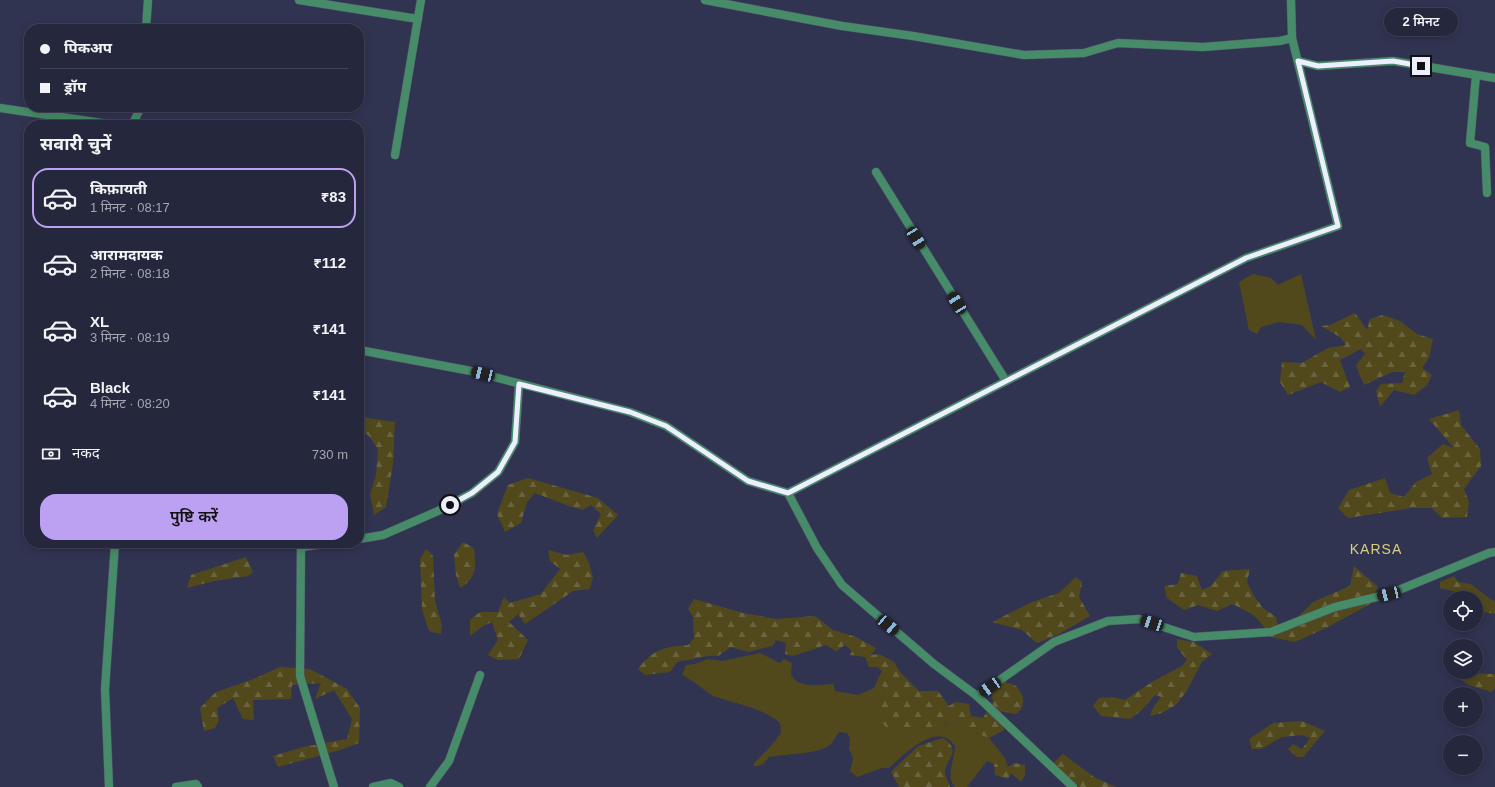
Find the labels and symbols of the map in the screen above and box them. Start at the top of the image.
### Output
callout: 2 मिनट [1384,8,1458,36]
route end [1412,57,1430,75]
car [905,225,927,251]
car [946,290,968,316]
car [470,365,496,383]
route start [441,496,459,514]
district label: KARSA [1350,541,1402,557]
car [1376,585,1402,603]
car [875,613,901,637]
car [1139,614,1165,632]
car [977,675,1003,699]

